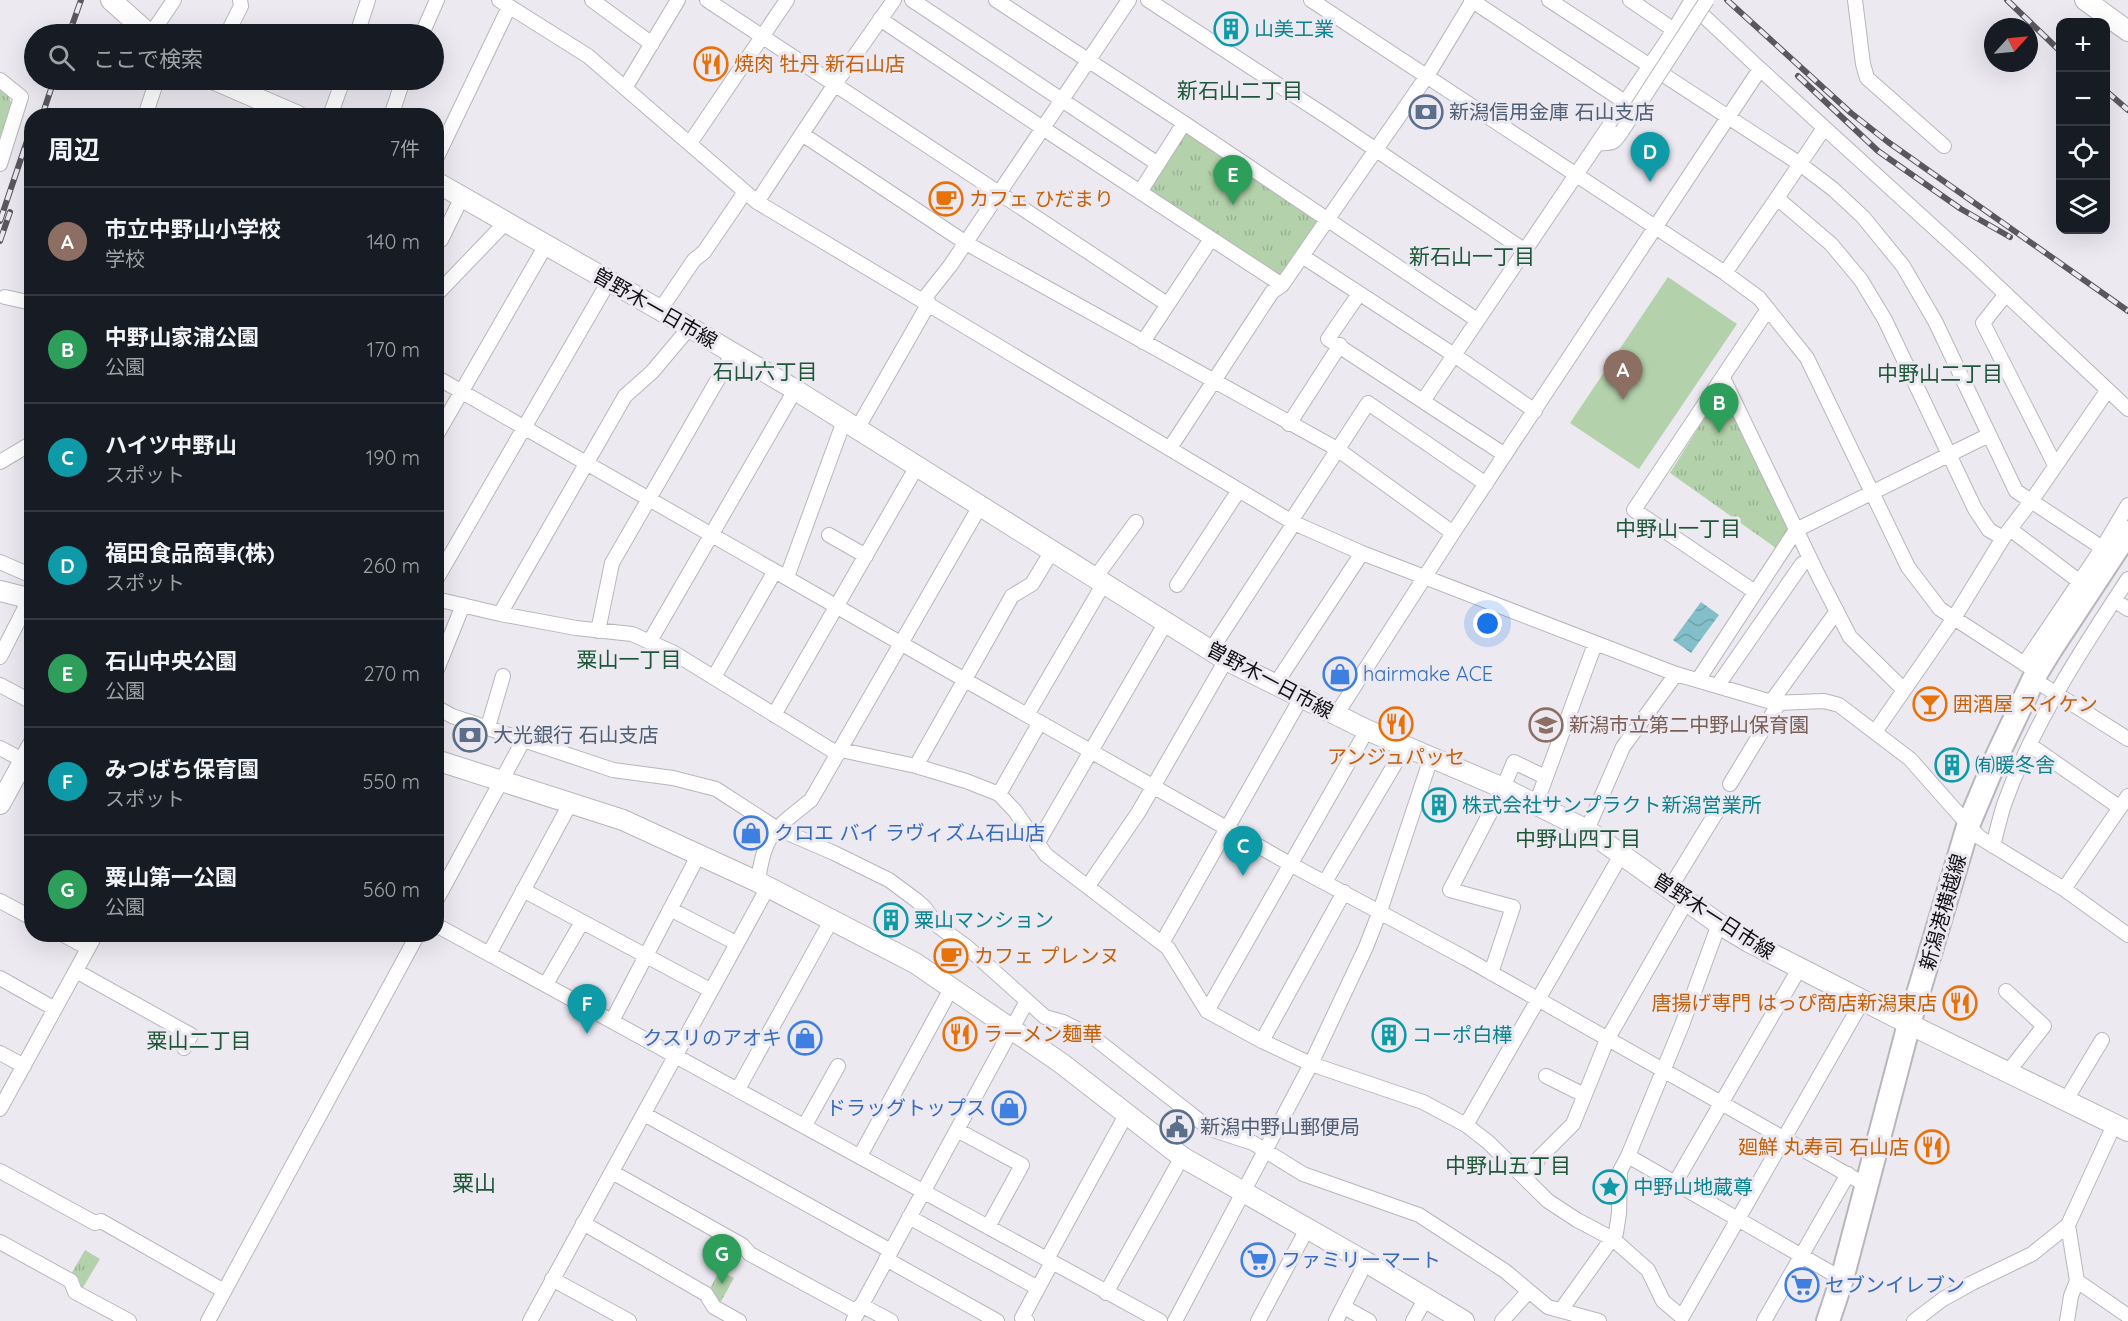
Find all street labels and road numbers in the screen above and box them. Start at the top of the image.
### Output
street label: 曽野木一日市線 [588,262,722,353]
street label: 曽野木一日市線 [1203,636,1338,723]
street label: 新潟港横越線 [1914,851,1971,973]
street label: 曽野木一日市線 [1649,867,1780,964]

